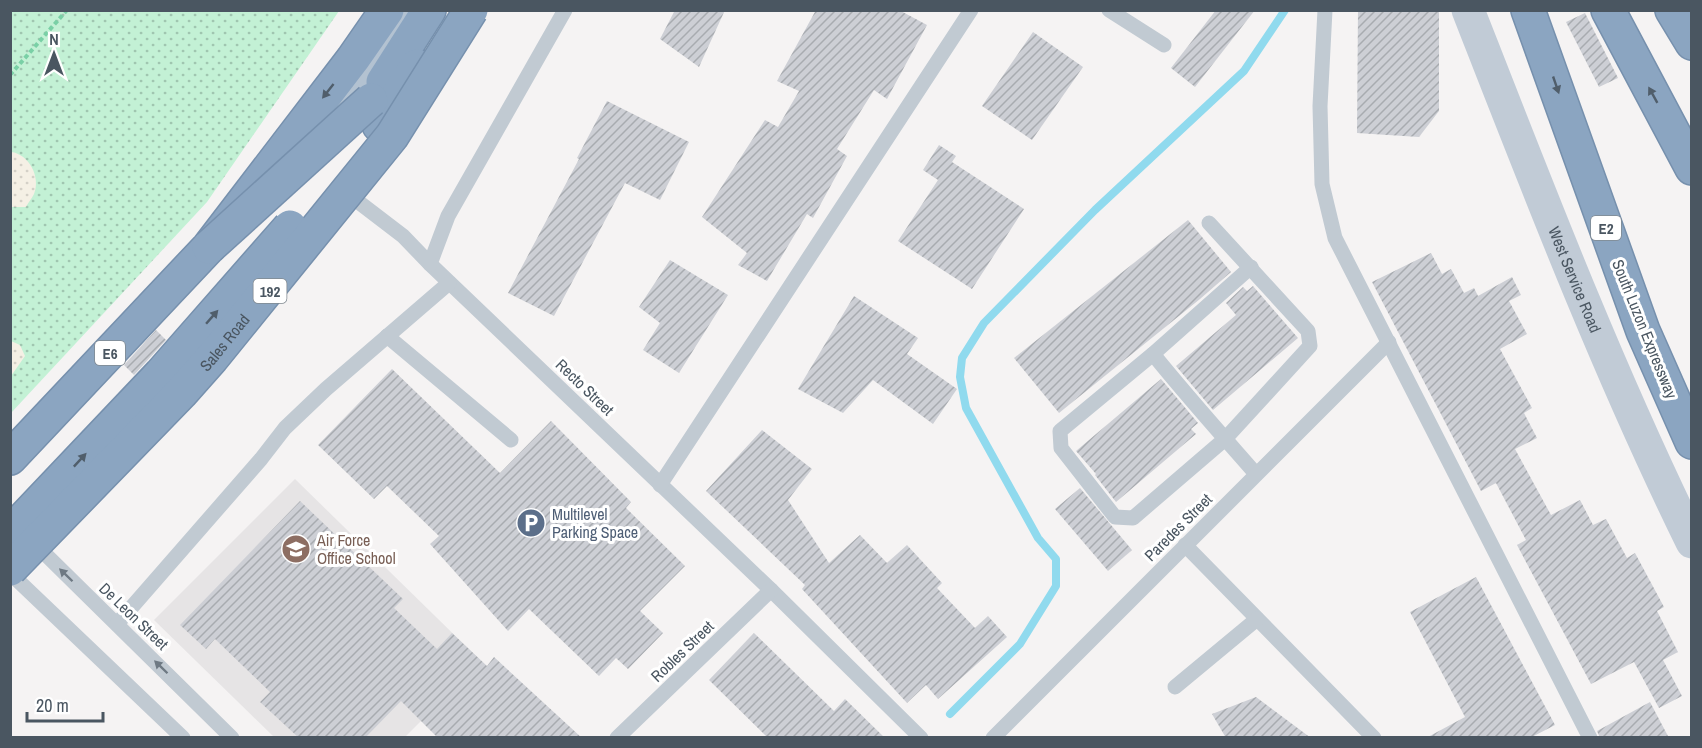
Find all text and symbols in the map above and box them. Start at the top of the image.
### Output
north arrow [24,24,84,84]
text: N [49,28,59,50]
one-way arrow [1551,76,1561,94]
one-way arrow [322,84,334,99]
one-way arrow [1648,86,1658,103]
road number: E2 [1591,216,1621,240]
street label: West Service Road [1543,223,1607,336]
street label: South Luzon Expressway [1607,256,1683,402]
road number: 192 [254,279,286,303]
street label: Sales Road [194,309,254,376]
one-way arrow [205,309,218,325]
road number: E6 [95,341,125,365]
street label: Recto Street [551,354,619,420]
one-way arrow [72,454,86,468]
street label: Paredes Street [1139,488,1217,566]
place label: Multilevel Parking Space [552,503,638,543]
parking icon: Multilevel Parking Space [515,507,547,539]
place label: Air Force Office School [316,529,396,569]
school or university icon: Air Force Office School [280,533,312,565]
one-way arrow [60,569,74,583]
street label: De Leon Street [95,577,174,655]
street label: Robles Street [646,615,718,687]
one-way arrow [153,660,168,674]
scale bar [27,685,104,723]
text: 20 m [36,693,69,718]

